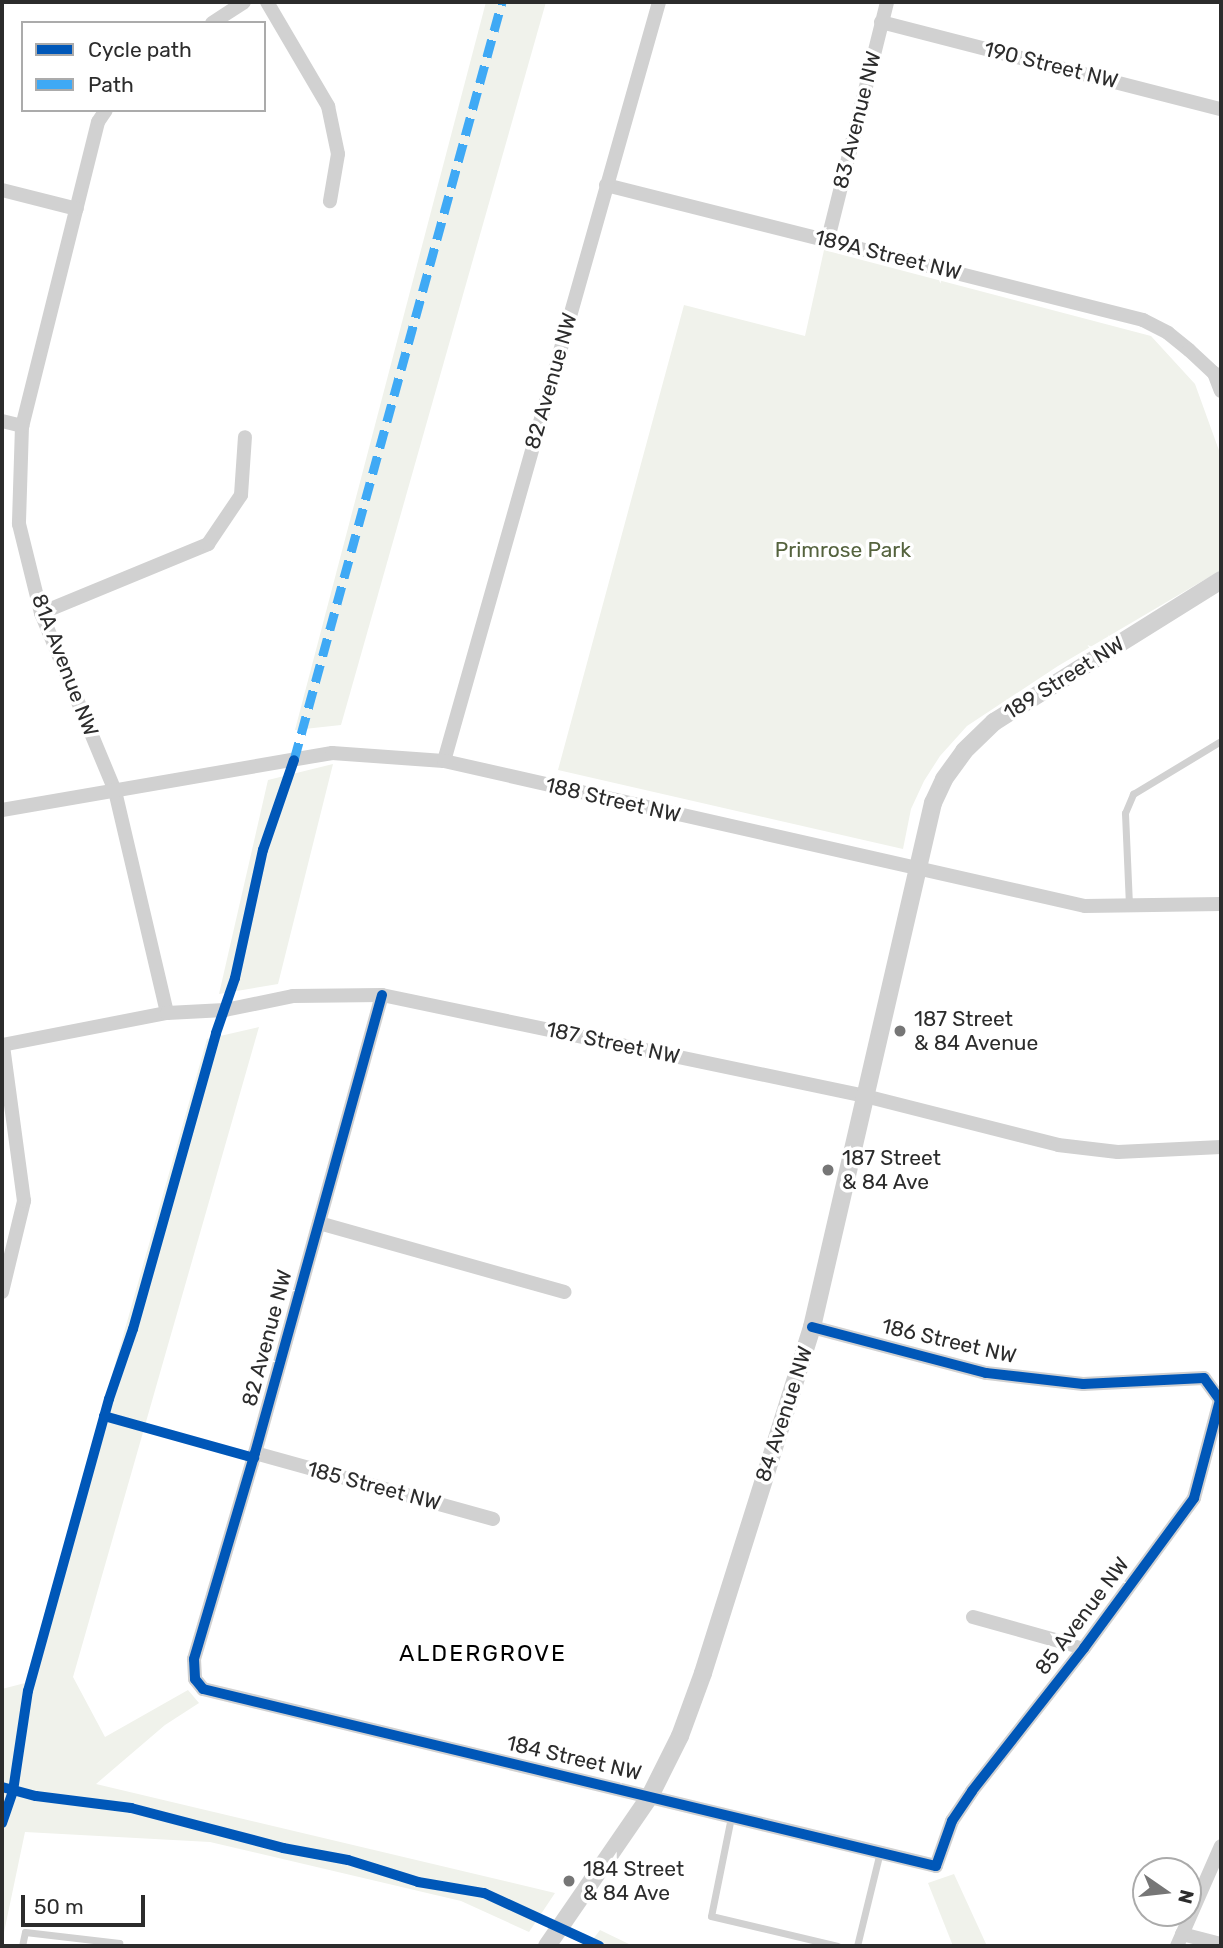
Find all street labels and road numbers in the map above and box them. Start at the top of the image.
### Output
street label: 190 Street NW [981,36,1121,94]
street label: 83 Avenue NW [828,48,886,192]
street label: 189A Street NW [812,225,964,285]
street label: 82 Avenue NW [519,310,583,452]
street label: 81A Avenue NW [26,590,104,740]
street label: 189 Street NW [999,631,1129,725]
street label: 188 Street NW [543,772,683,828]
street label: 187 Street NW [544,1017,682,1069]
street label: 82 Avenue NW [237,1267,297,1409]
street label: 186 Street NW [879,1313,1019,1369]
street label: 84 Avenue NW [750,1343,818,1485]
street label: 185 Street NW [304,1456,444,1516]
street label: 85 Avenue NW [1029,1552,1135,1680]
street label: 184 Street NW [504,1730,644,1786]

